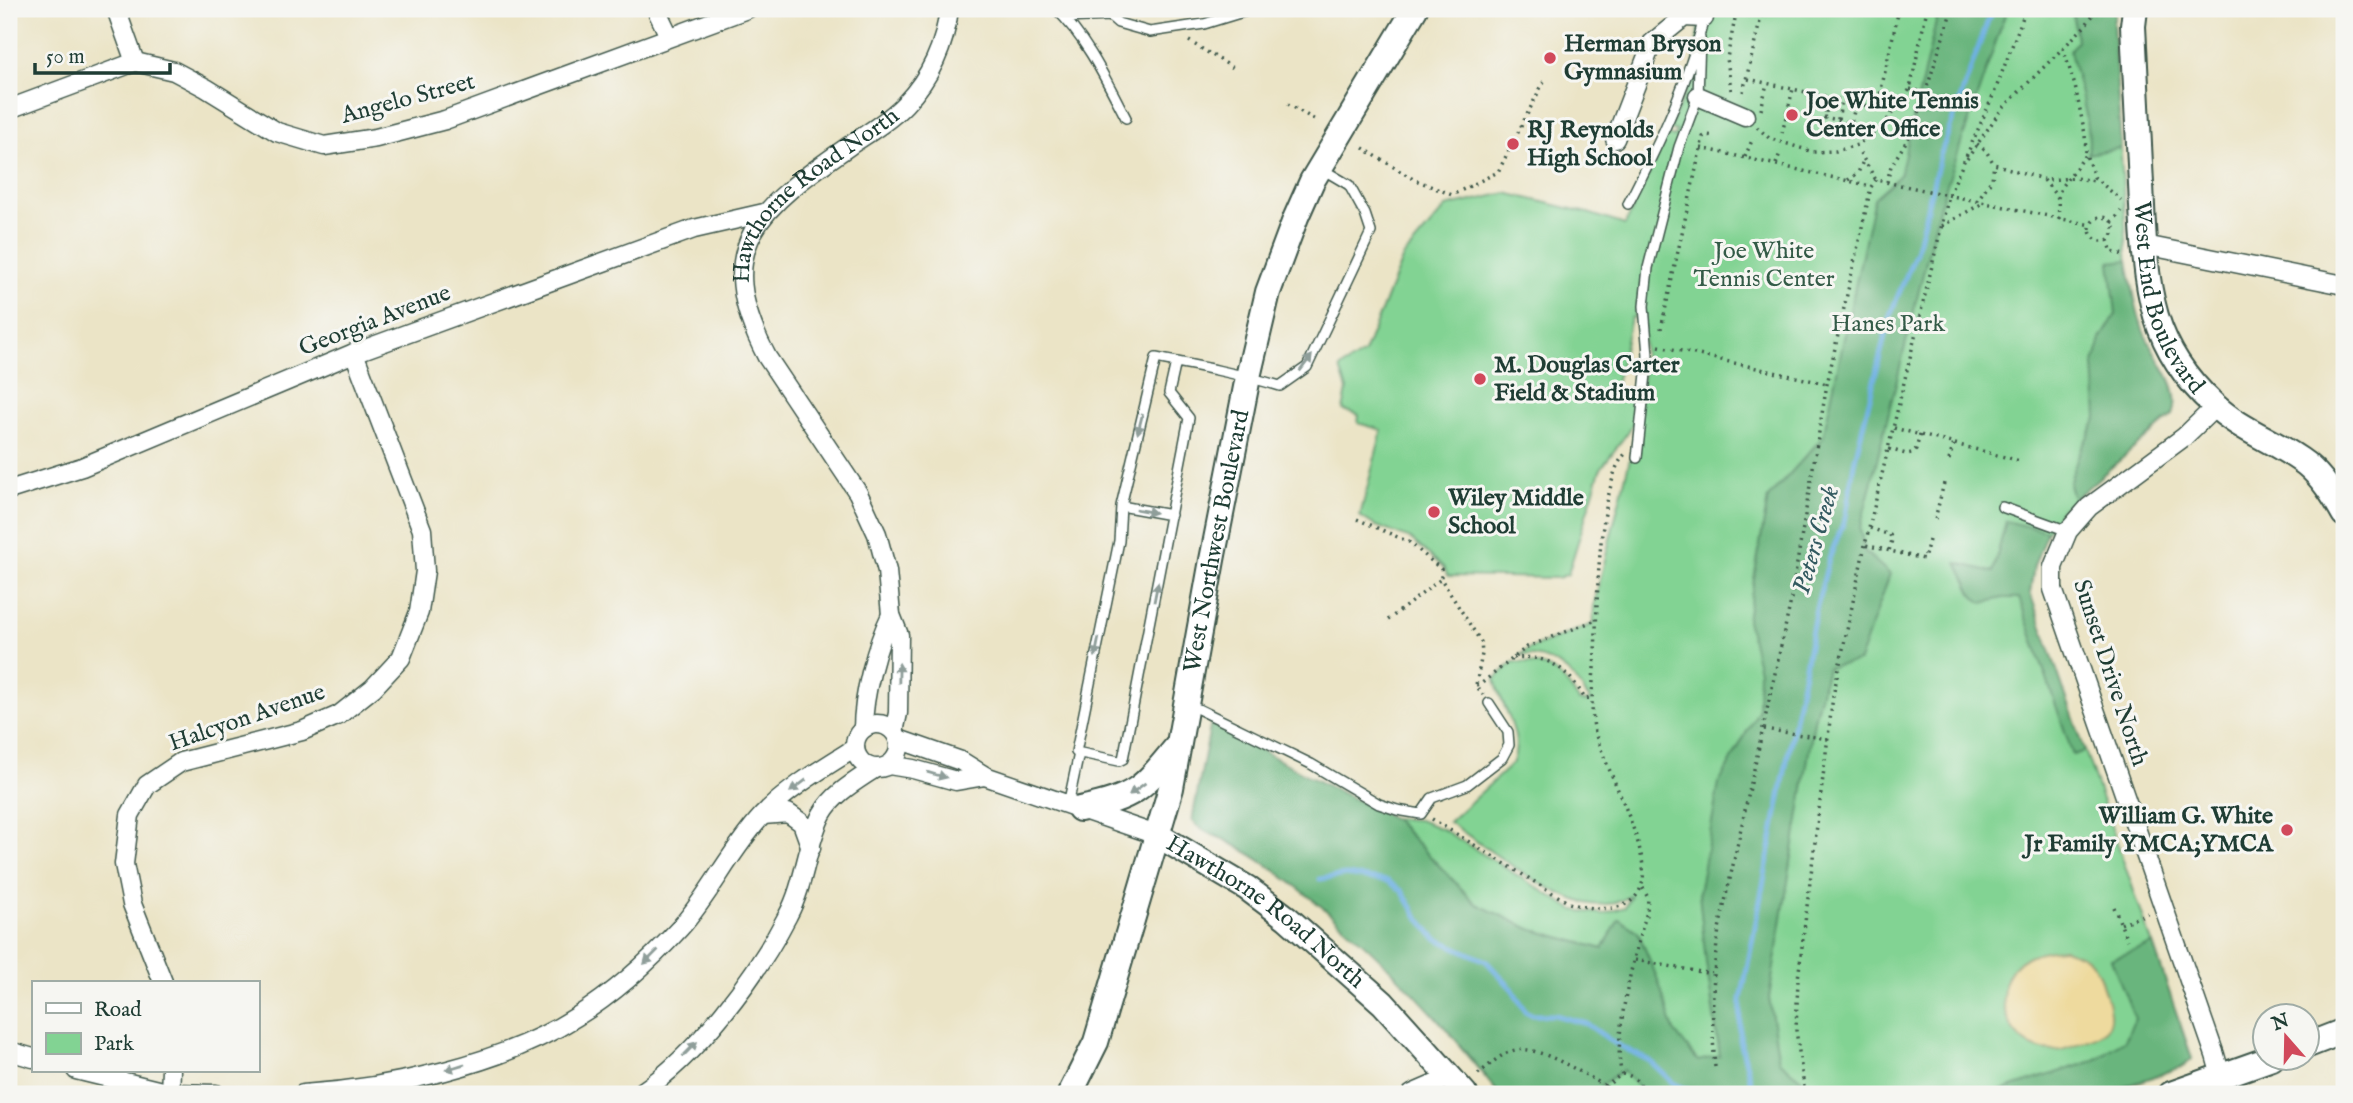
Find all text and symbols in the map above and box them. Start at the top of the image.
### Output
place label: Herman Bryson Gymnasium [1564,29,1722,88]
scale bar [35,32,170,76]
text: 50 m [46,44,85,71]
marker: Herman Bryson Gymnasium [1542,50,1558,66]
street label: Angelo Street [337,66,478,132]
place label: Joe White Tennis Center Office [1803,86,1979,145]
street label: Hawthorne Road North [726,101,906,283]
marker: Joe White Tennis Center Office [1784,107,1800,123]
place label: RJ Reynolds High School [1527,115,1655,174]
marker: RJ Reynolds High School [1505,136,1521,152]
street label: West End Boulevard [2126,200,2212,401]
park label: Joe White Tennis Center [1693,236,1835,295]
street label: Georgia Avenue [295,278,455,364]
park label: Hanes Park [1831,309,1945,340]
place label: M. Douglas Carter Field & Stadium [1494,350,1680,409]
one-way arrow [1299,354,1313,373]
marker: M. Douglas Carter Field & Stadium [1472,371,1488,387]
street label: West Northwest Boulevard [1177,407,1257,675]
one-way arrow [1134,414,1145,436]
water label: Peters Creek [1785,482,1847,598]
place label: Wiley Middle School [1447,483,1584,542]
marker: Wiley Middle School [1426,504,1442,520]
one-way arrow [1135,505,1157,516]
street label: Sunset Drive North [2065,576,2155,770]
one-way arrow [1151,581,1162,603]
one-way arrow [1092,636,1103,658]
one-way arrow [893,662,904,684]
street label: Halcyon Avenue [165,677,329,759]
one-way arrow [927,771,948,781]
one-way arrow [790,779,808,794]
one-way arrow [1128,782,1146,796]
place label: William G. White Jr Family YMCA;YMCA [2021,801,2275,860]
marker: William G. White Jr Family YMCA;YMCA [2279,822,2295,838]
street label: Hawthorne Road North [1160,828,1372,995]
one-way arrow [642,949,659,966]
legend [32,981,259,1072]
text: Road [94,997,142,1024]
north arrow [2252,1002,2322,1072]
text: N [2268,1009,2293,1037]
text: Park [94,1031,135,1058]
one-way arrow [681,1041,697,1058]
one-way arrow [444,1063,465,1073]

